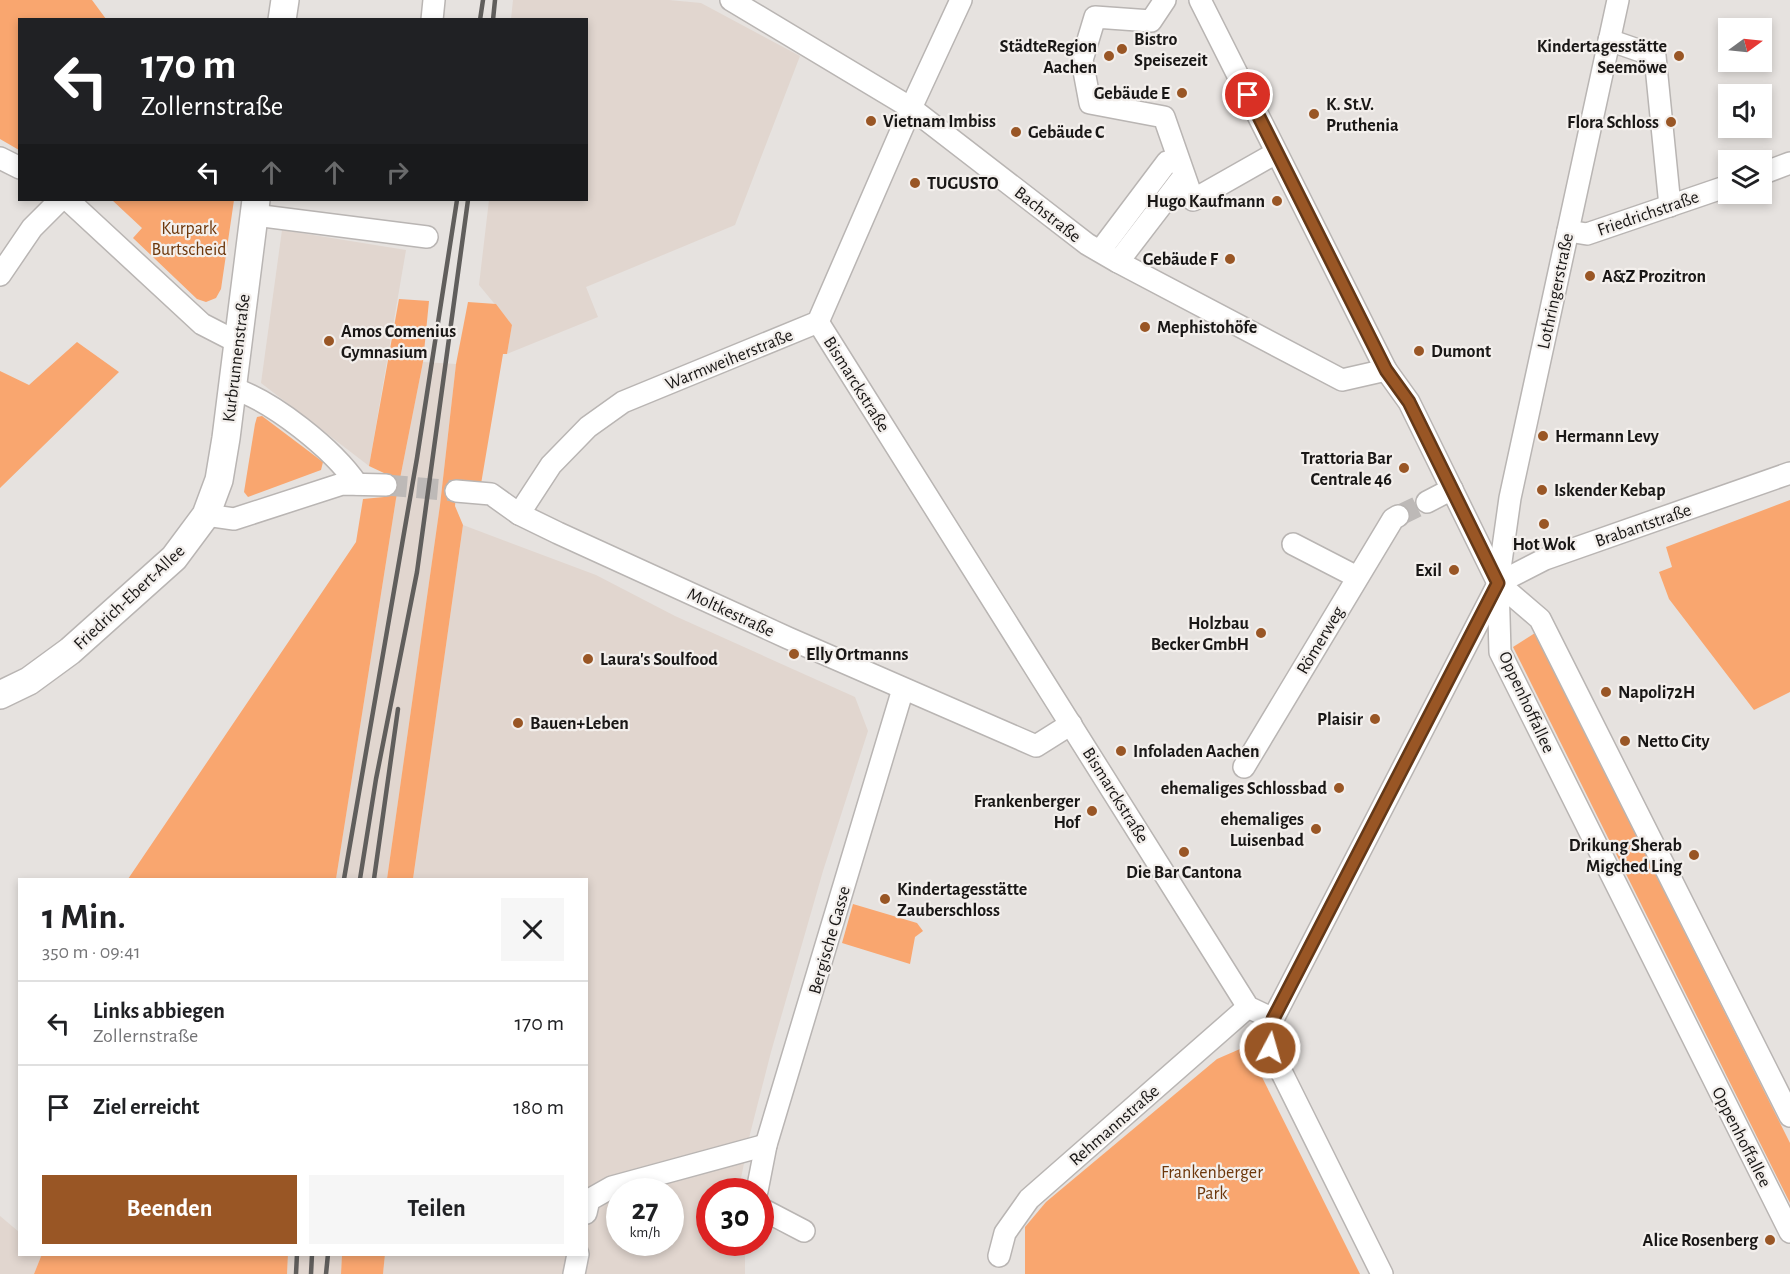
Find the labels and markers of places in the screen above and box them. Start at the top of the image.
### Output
place label: Bistro Speisezeit [1134,31,1208,70]
place label: StädteRegion Aachen [999,38,1097,77]
place label: Kindertagesstätte Seemöwe [1537,38,1667,77]
marker: Bistro Speisezeit [1115,42,1129,56]
marker: StädteRegion Aachen [1102,49,1116,63]
marker: Kindertagesstätte Seemöwe [1672,49,1686,63]
pin [1222,69,1273,120]
place label: Gebäude E [1094,85,1170,103]
marker: Gebäude E [1175,86,1189,100]
place label: K. St.V. Pruthenia [1326,96,1399,135]
marker: K. St.V. Pruthenia [1307,107,1321,121]
place label: Vietnam Imbiss [883,113,996,131]
marker: Vietnam Imbiss [864,114,878,128]
place label: Flora Schloss [1567,114,1659,132]
marker: Flora Schloss [1664,115,1678,129]
place label: Gebäude C [1028,124,1105,142]
marker: Gebäude C [1009,125,1023,139]
place label: TUGUSTO [927,175,999,193]
marker: TUGUSTO [908,176,922,190]
place label: Hugo Kaufmann [1147,193,1265,211]
marker: Hugo Kaufmann [1270,194,1284,208]
place label: Gebäude F [1143,251,1219,269]
marker: Gebäude F [1223,252,1237,266]
place label: A&Z Prozitron [1602,268,1706,286]
marker: A&Z Prozitron [1583,269,1597,283]
place label: Mephistohöfe [1157,319,1257,337]
marker: Mephistohöfe [1138,320,1152,334]
place label: Amos Comenius Gymnasium [341,323,456,362]
marker: Amos Comenius Gymnasium [322,334,336,348]
place label: Dumont [1431,343,1491,361]
marker: Dumont [1412,344,1426,358]
place label: Hermann Levy [1555,428,1660,446]
marker: Hermann Levy [1536,429,1550,443]
place label: Trattoria Bar Centrale 46 [1301,450,1393,489]
marker: Trattoria Bar Centrale 46 [1397,461,1411,475]
place label: Iskender Kebap [1554,482,1666,500]
marker: Iskender Kebap [1535,483,1549,497]
marker: Hot Wok [1537,517,1551,531]
place label: Hot Wok [1512,536,1576,554]
place label: Exil [1415,562,1442,580]
marker: Exil [1447,563,1461,577]
place label: Holzbau Becker GmbH [1151,615,1250,654]
marker: Holzbau Becker GmbH [1254,626,1268,640]
place label: Elly Ortmanns [806,646,908,664]
marker: Elly Ortmanns [787,647,801,661]
place label: Laura's Soulfood [600,651,718,669]
marker: Laura's Soulfood [581,652,595,666]
place label: Napoli72H [1618,684,1695,702]
marker: Napoli72H [1599,685,1613,699]
place label: Plaisir [1317,711,1364,729]
marker: Plaisir [1368,712,1382,726]
place label: Bauen+Leben [530,715,629,733]
marker: Bauen+Leben [511,716,525,730]
place label: Netto City [1637,733,1710,751]
marker: Netto City [1618,734,1632,748]
place label: Infoladen Aachen [1133,743,1260,761]
marker: Infoladen Aachen [1114,744,1128,758]
place label: ehemaliges Schlossbad [1161,780,1328,798]
marker: ehemaliges Schlossbad [1332,781,1346,795]
place label: Frankenberger Hof [974,793,1082,832]
marker: Frankenberger Hof [1085,804,1099,818]
place label: ehemaliges Luisenbad [1221,811,1305,850]
marker: ehemaliges Luisenbad [1309,822,1323,836]
place label: Drikung Sherab Migched Ling [1569,837,1683,876]
marker: Die Bar Cantona [1177,845,1191,859]
marker: Drikung Sherab Migched Ling [1687,848,1701,862]
place label: Die Bar Cantona [1126,864,1242,882]
place label: Kindertagesstätte Zauberschloss [897,881,1027,920]
marker: Kindertagesstätte Zauberschloss [878,892,892,906]
place label: Alice Rosenberg [1643,1232,1759,1250]
marker: Alice Rosenberg [1763,1233,1777,1247]

